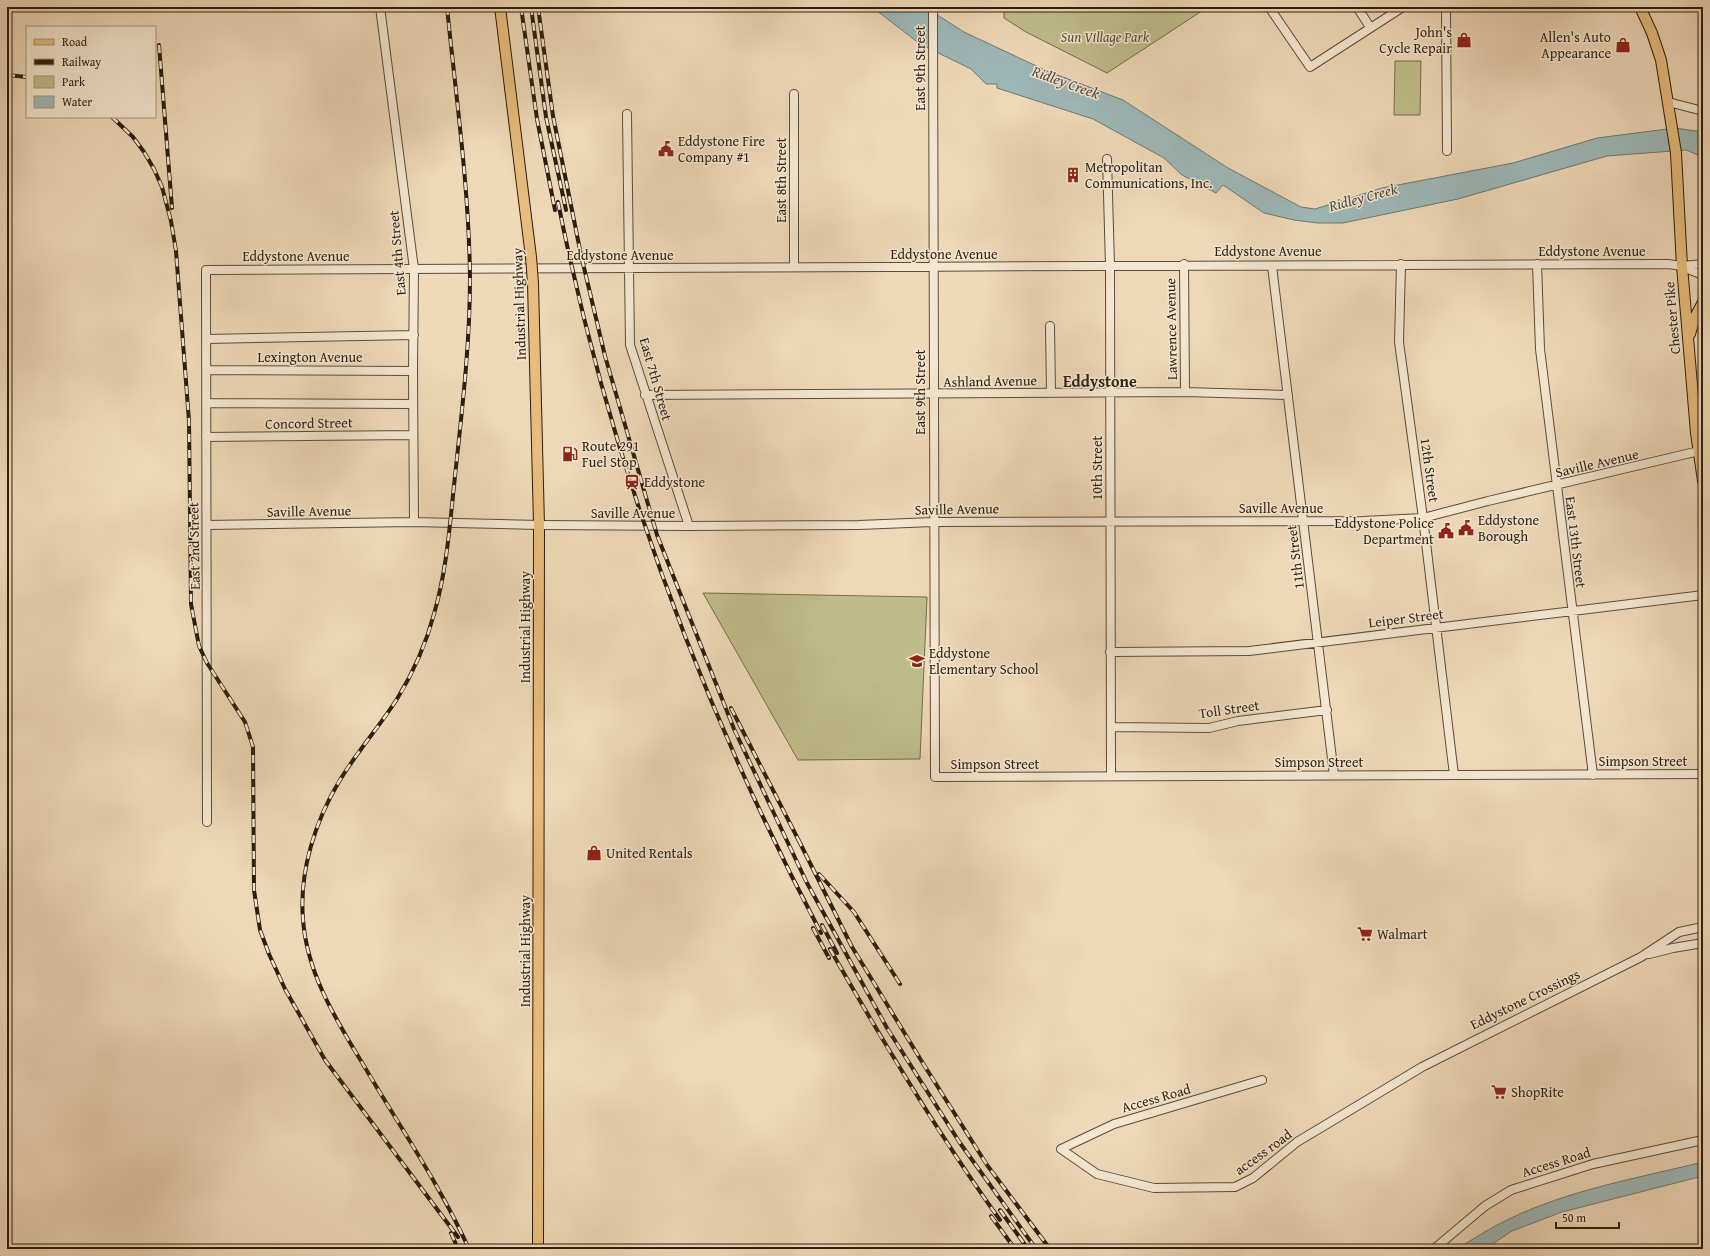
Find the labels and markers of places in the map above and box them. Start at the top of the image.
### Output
place label: John's Cycle Repair [1379,22,1452,58]
place label: Allen's Auto Appearance [1540,27,1611,63]
shop icon: John's Cycle Repair [1455,31,1473,49]
shop icon: Allen's Auto Appearance [1614,36,1632,54]
place label: Eddystone Fire Company #1 [678,131,765,167]
public building icon: Eddystone Fire Company #1 [657,140,675,158]
place label: Metropolitan Communications, Inc. [1085,157,1213,193]
building icon: Metropolitan Communications, Inc. [1064,166,1082,184]
place label: Route 291 Fuel Stop [582,436,640,472]
fuel station icon: Route 291 Fuel Stop [561,445,579,463]
place label: Eddystone [644,472,706,492]
station icon: Eddystone [623,473,641,491]
place label: Eddystone Borough [1478,510,1540,546]
place label: Eddystone Police Department [1335,513,1434,549]
public building icon: Eddystone Borough [1457,519,1475,537]
public building icon: Eddystone Police Department [1437,522,1455,540]
place label: Eddystone Elementary School [929,643,1039,679]
school or university icon: Eddystone Elementary School [908,652,926,670]
place label: United Rentals [606,843,693,863]
shop icon: United Rentals [585,844,603,862]
place label: Walmart [1377,924,1428,944]
supermarket icon: Walmart [1356,925,1374,943]
place label: ShopRite [1511,1082,1564,1102]
supermarket icon: ShopRite [1490,1083,1508,1101]

